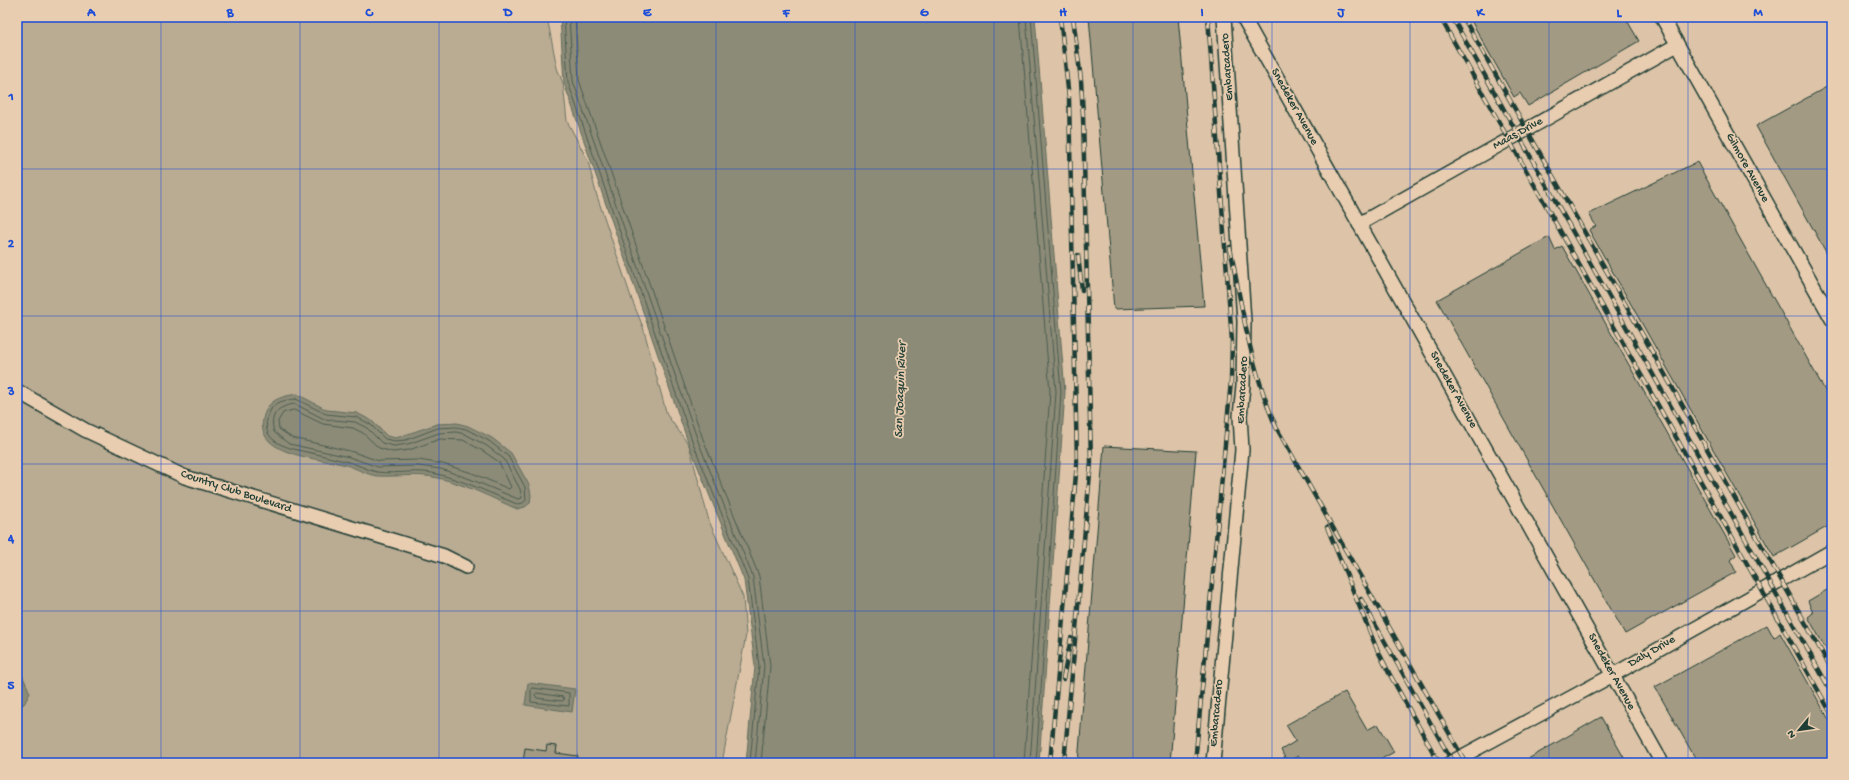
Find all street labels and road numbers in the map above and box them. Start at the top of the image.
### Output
street label: Embarcadero [1219,33,1237,101]
street label: Snedeker Avenue [1267,66,1321,148]
street label: Maas Drive [1491,114,1546,153]
street label: Gilmore Avenue [1722,131,1772,206]
street label: Snedeker Avenue [1426,349,1480,431]
street label: Embarcadero [1234,356,1252,424]
street label: Country Club Boulevard [179,467,294,517]
street label: Snedeker Avenue [1584,631,1638,713]
street label: Daly Drive [1625,633,1679,672]
street label: Embarcadero [1207,679,1227,747]

